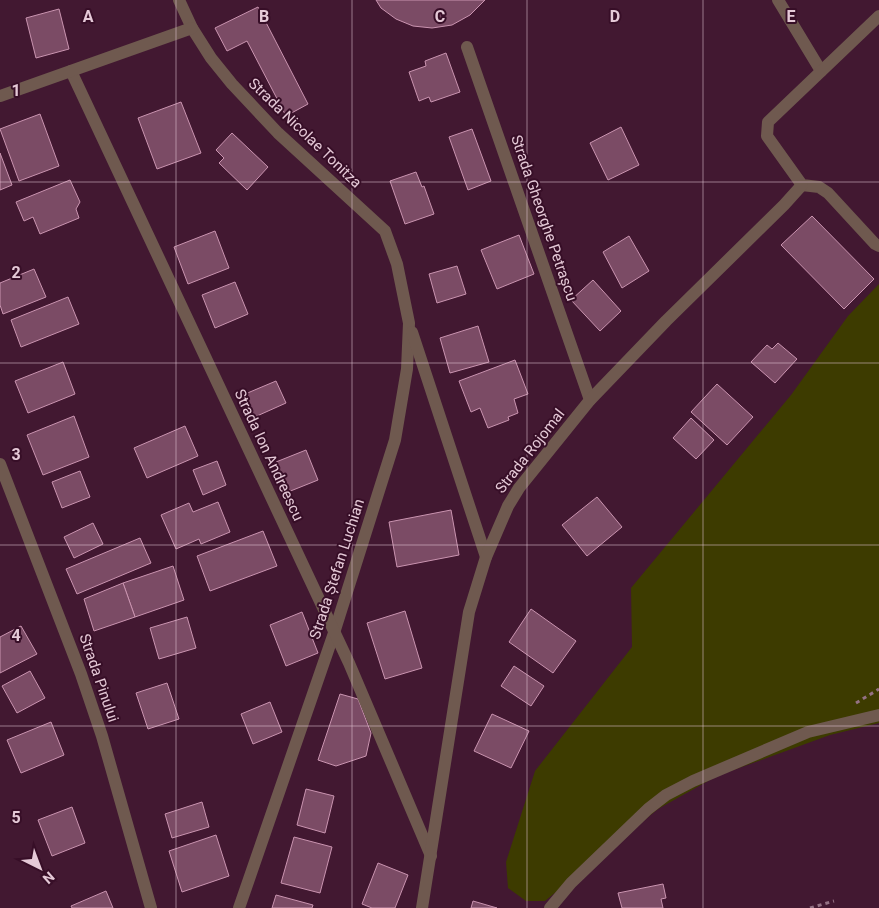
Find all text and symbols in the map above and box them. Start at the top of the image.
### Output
text: A [83,7,94,26]
text: B [259,7,269,26]
text: C [435,7,445,26]
text: D [610,7,620,26]
text: E [787,7,796,26]
street label: Strada Nicolae Tonitza [245,74,365,192]
text: 1 [11,81,21,100]
street label: Strada Gheorghe Petrașcu [507,133,581,303]
text: 2 [11,263,21,282]
street label: Strada Ion Andreescu [231,386,307,524]
street label: Strada Rojomal [492,405,568,497]
text: 3 [11,445,21,464]
street label: Strada Ștefan Luchian [306,497,368,641]
text: 4 [11,626,21,645]
street label: Strada Pinului [75,631,123,725]
text: 5 [11,808,21,827]
north arrow [15,843,65,893]
text: N [40,868,58,887]

